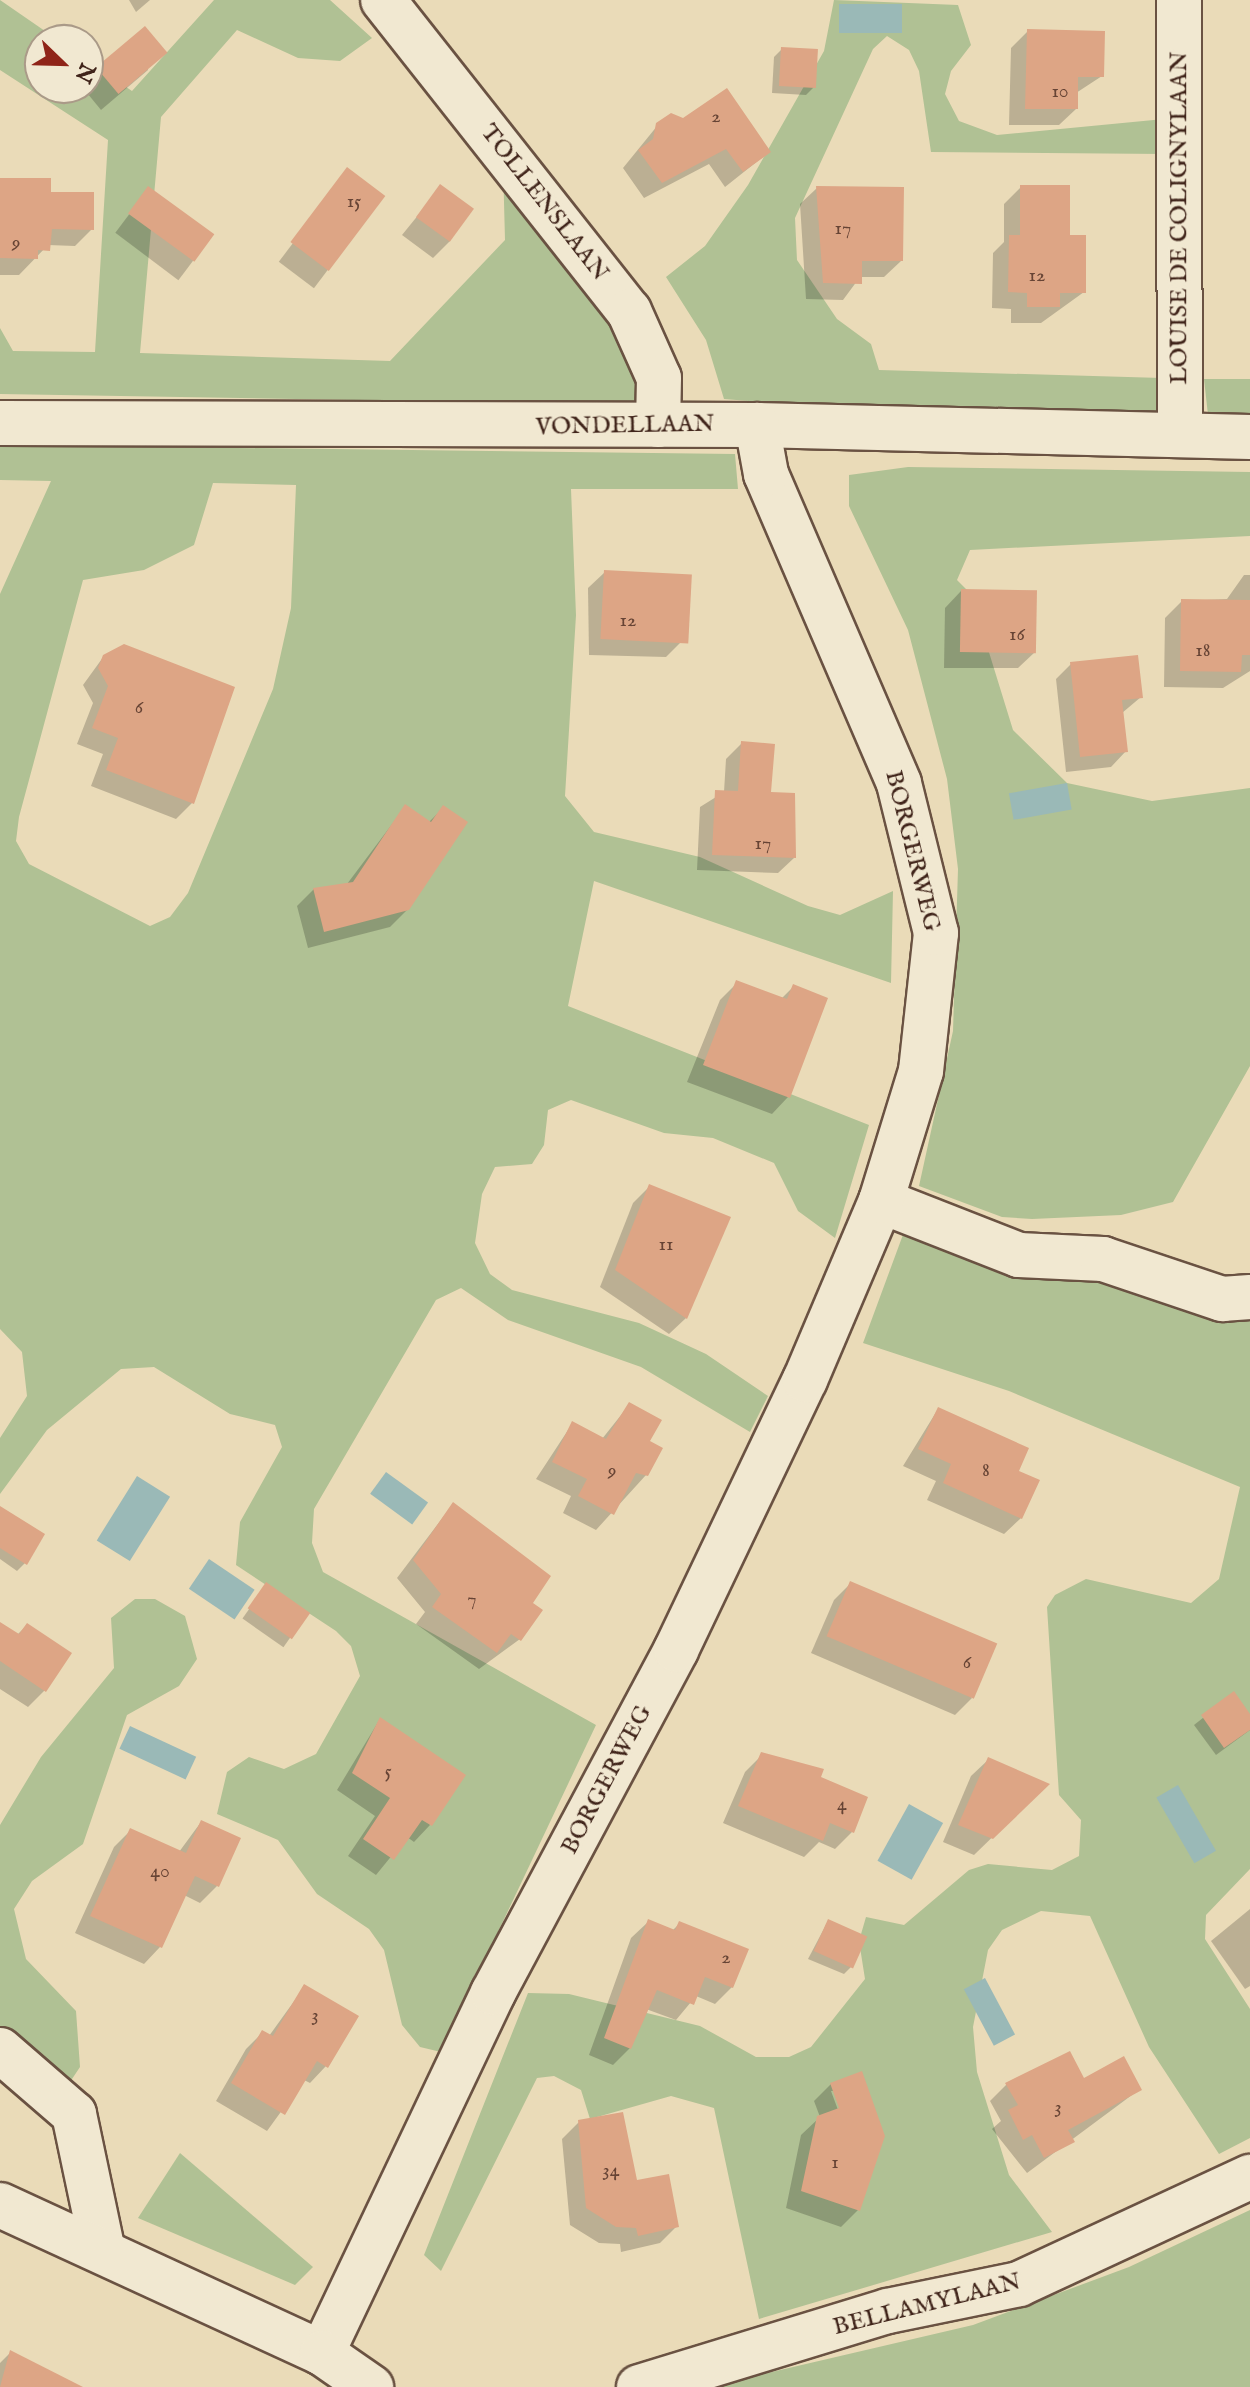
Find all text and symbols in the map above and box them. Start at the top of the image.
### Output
north arrow [24,24,104,104]
street label: LOUISE DE COLIGNYLAAN [1166,52,1194,384]
text: N [68,58,101,87]
house number: 10 [1051,79,1069,103]
house number: 2 [711,104,721,128]
street label: TOLLENSLAAN [474,119,614,287]
house number: 15 [347,189,361,213]
house number: 17 [835,216,851,240]
house number: 9 [12,230,20,254]
house number: 12 [1029,263,1045,287]
street label: VONDELLAAN [535,410,715,442]
house number: 12 [620,608,636,632]
house number: 16 [1009,622,1025,646]
house number: 18 [1195,638,1211,662]
house number: 6 [135,695,143,719]
street label: BORGERWEG [878,768,946,934]
house number: 17 [755,831,771,855]
house number: 11 [659,1232,673,1256]
house number: 9 [608,1458,616,1482]
house number: 8 [982,1458,990,1482]
house number: 7 [467,1587,477,1611]
house number: 6 [963,1650,971,1674]
street label: BORGERWEG [556,1701,658,1859]
house number: 5 [384,1759,392,1783]
house number: 4 [837,1792,847,1816]
house number: 40 [150,1859,170,1883]
house number: 2 [721,1945,731,1969]
house number: 3 [311,2003,319,2027]
house number: 3 [1054,2095,1062,2119]
house number: 1 [831,2150,839,2174]
house number: 34 [602,2158,620,2182]
street label: BELLAMYLAAN [830,2268,1024,2342]

